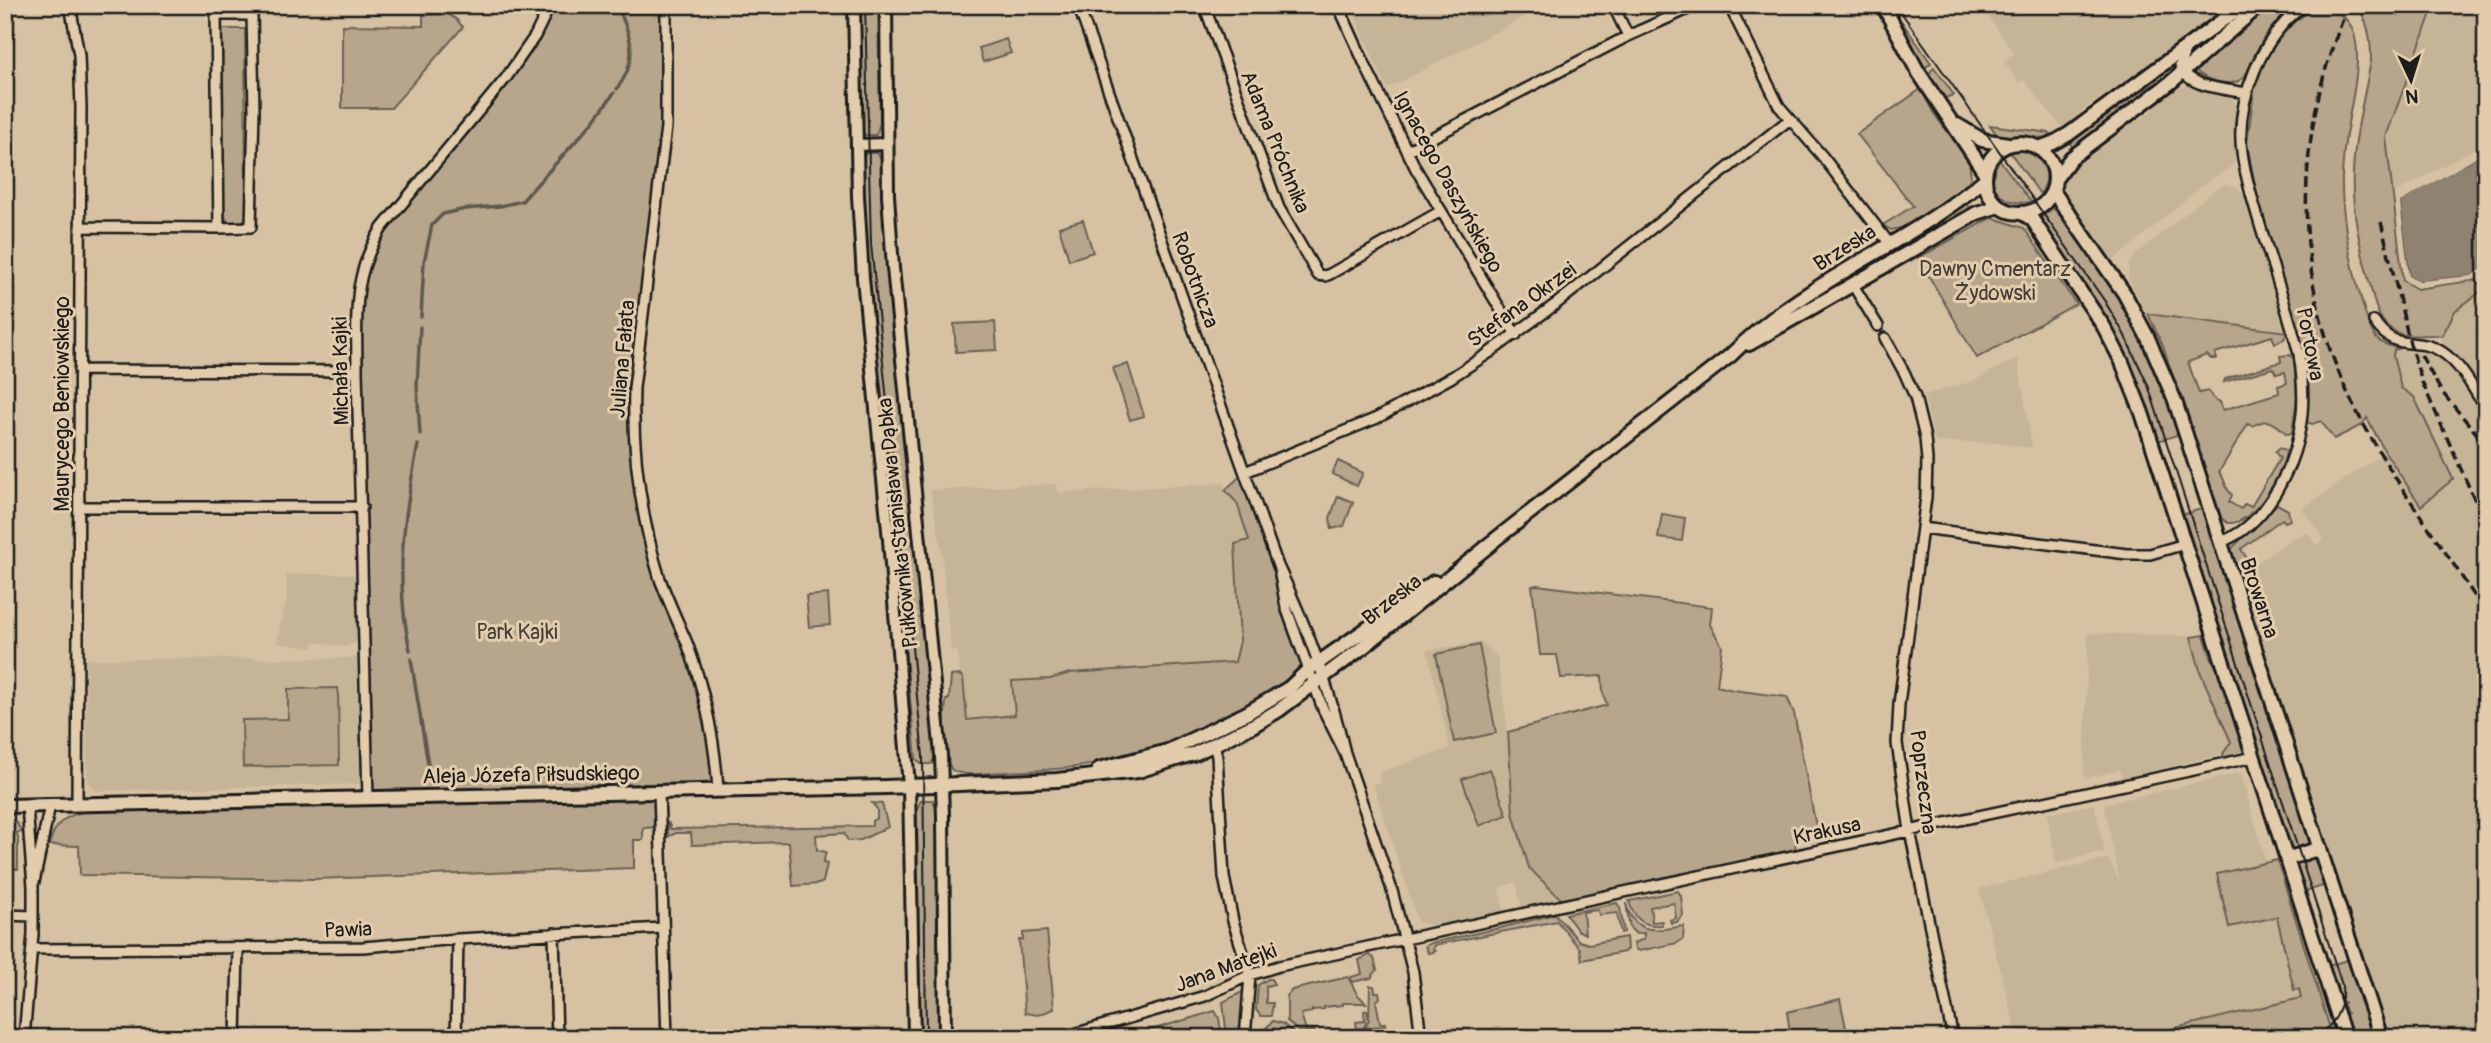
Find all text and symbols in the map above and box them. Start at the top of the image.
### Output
north arrow [2376,46,2446,116]
street label: Adama Próchnika [1234,67,1316,217]
text: N [2405,84,2419,108]
street label: Ignacego Daszyńskiego [1387,86,1509,278]
street label: Brzeska [1809,218,1881,278]
street label: Robotnicza [1165,228,1225,332]
street label: Stefana Okrzei [1462,256,1582,354]
park label: Dawny Cmentarz Żydowski [1919,256,2071,307]
street label: Maurycego Beniowskiego [49,296,76,512]
street label: Juliana Fałata [604,299,642,419]
street label: Portowa [2290,305,2330,383]
street label: Michała Kajki [327,316,355,426]
street label: Pułkownika Stanisława Dąbka [871,397,925,649]
street label: Browarna [2233,554,2285,642]
street label: Brzeska [1357,568,1427,632]
park label: Park Kajki [476,619,558,646]
street label: Poprzeczna [1903,728,1943,836]
street label: Aleja Józefa Piłsudskiego [422,760,640,790]
street label: Krakusa [1791,811,1863,851]
street label: Pawia [323,916,373,944]
street label: Jana Matejki [1171,937,1281,999]

